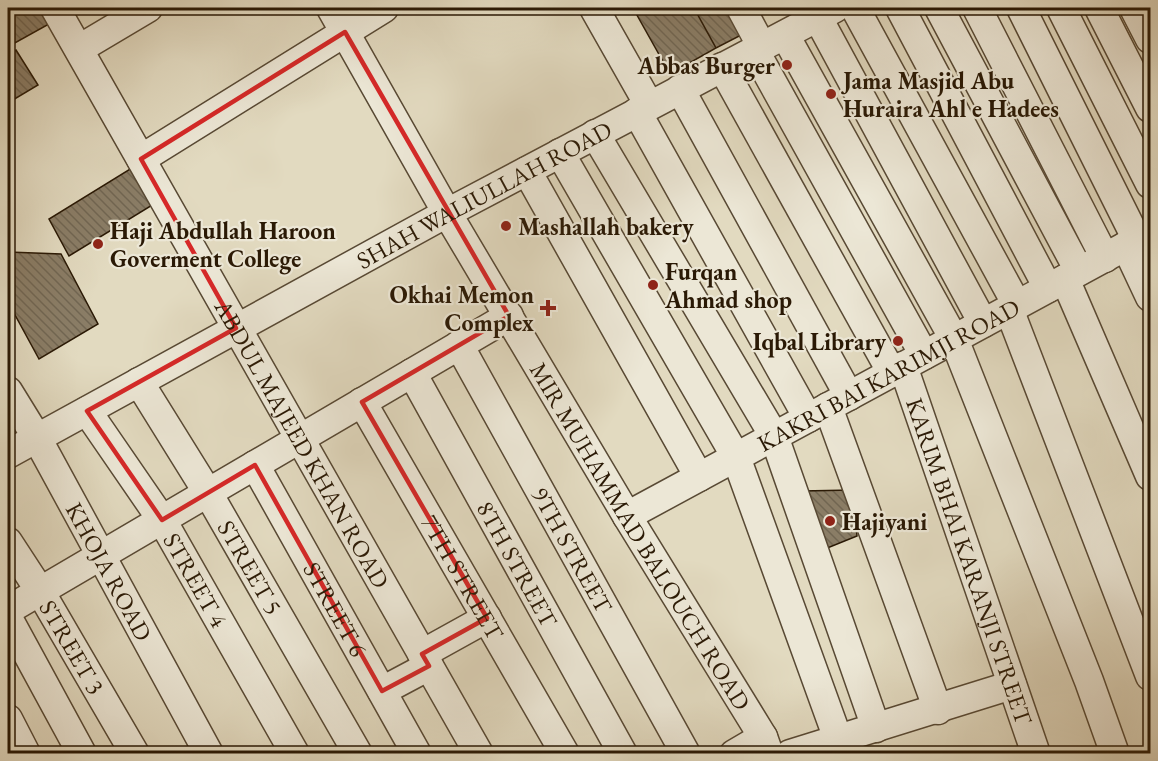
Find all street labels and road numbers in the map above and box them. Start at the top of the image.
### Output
street label: SHAH WALIULLAH ROAD [351,113,617,275]
street label: KAKRI BAI KARIMJI ROAD [752,291,1025,458]
street label: ABDUL MAJEED KHAN ROAD [208,293,397,594]
street label: MIR MUHAMMAD BALOUCH ROAD [523,356,758,716]
street label: KARIM BHAI KARANJI STREET [899,393,1040,729]
street label: 9TH STREET [525,481,620,619]
street label: 8TH STREET [470,495,565,633]
street label: KHOJA ROAD [59,497,160,646]
street label: 7TH STREET [415,509,512,646]
street label: STREET 5 [211,514,290,620]
street label: STREET 4 [157,527,235,633]
street label: STREET 6 [297,556,375,662]
street label: STREET 3 [33,594,112,699]

